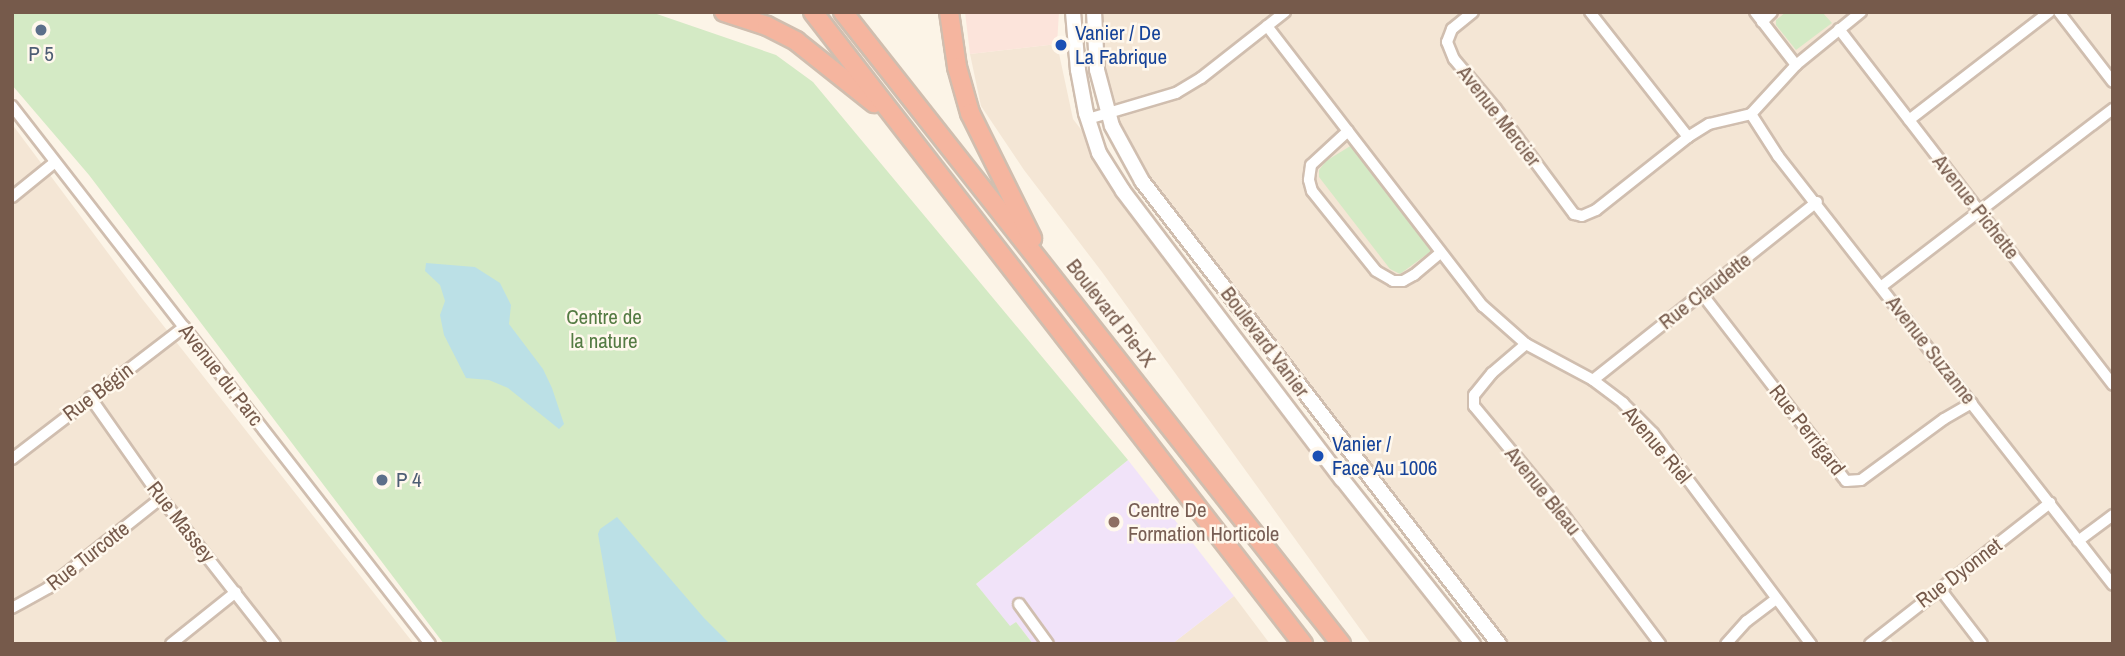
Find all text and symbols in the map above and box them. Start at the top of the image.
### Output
place label: Vanier / De La Fabrique [1075,20,1167,70]
marker: P 5 [33,22,49,38]
marker: Vanier / De La Fabrique [1053,37,1069,53]
place label: P 5 [28,41,54,67]
street label: Avenue Mercier [1452,60,1546,172]
street label: Avenue Pichette [1927,150,2025,264]
street label: Rue Claudette [1654,247,1756,335]
street label: Boulevard Pie-IX [1061,254,1161,372]
street label: Boulevard Vanier [1215,282,1315,402]
street label: Avenue Suzanne [1881,291,1981,409]
park label: Centre de la nature [566,304,642,354]
street label: Avenue du Parc [173,319,269,431]
street label: Rue Bégin [58,357,138,427]
street label: Rue Perrigard [1764,380,1850,480]
street label: Avenue Riel [1617,401,1697,489]
place label: Vanier / Face Au 1006 [1332,431,1438,481]
street label: Avenue Bleau [1500,442,1586,540]
marker: Vanier / Face Au 1006 [1310,448,1326,464]
place label: P 4 [396,467,422,493]
marker: P 4 [374,472,390,488]
street label: Rue Massey [142,477,220,567]
place label: Centre De Formation Horticole [1128,497,1279,547]
marker: Centre De Formation Horticole [1106,514,1122,530]
street label: Rue Turcotte [42,516,134,596]
street label: Rue Dyonnet [1911,533,2007,613]

